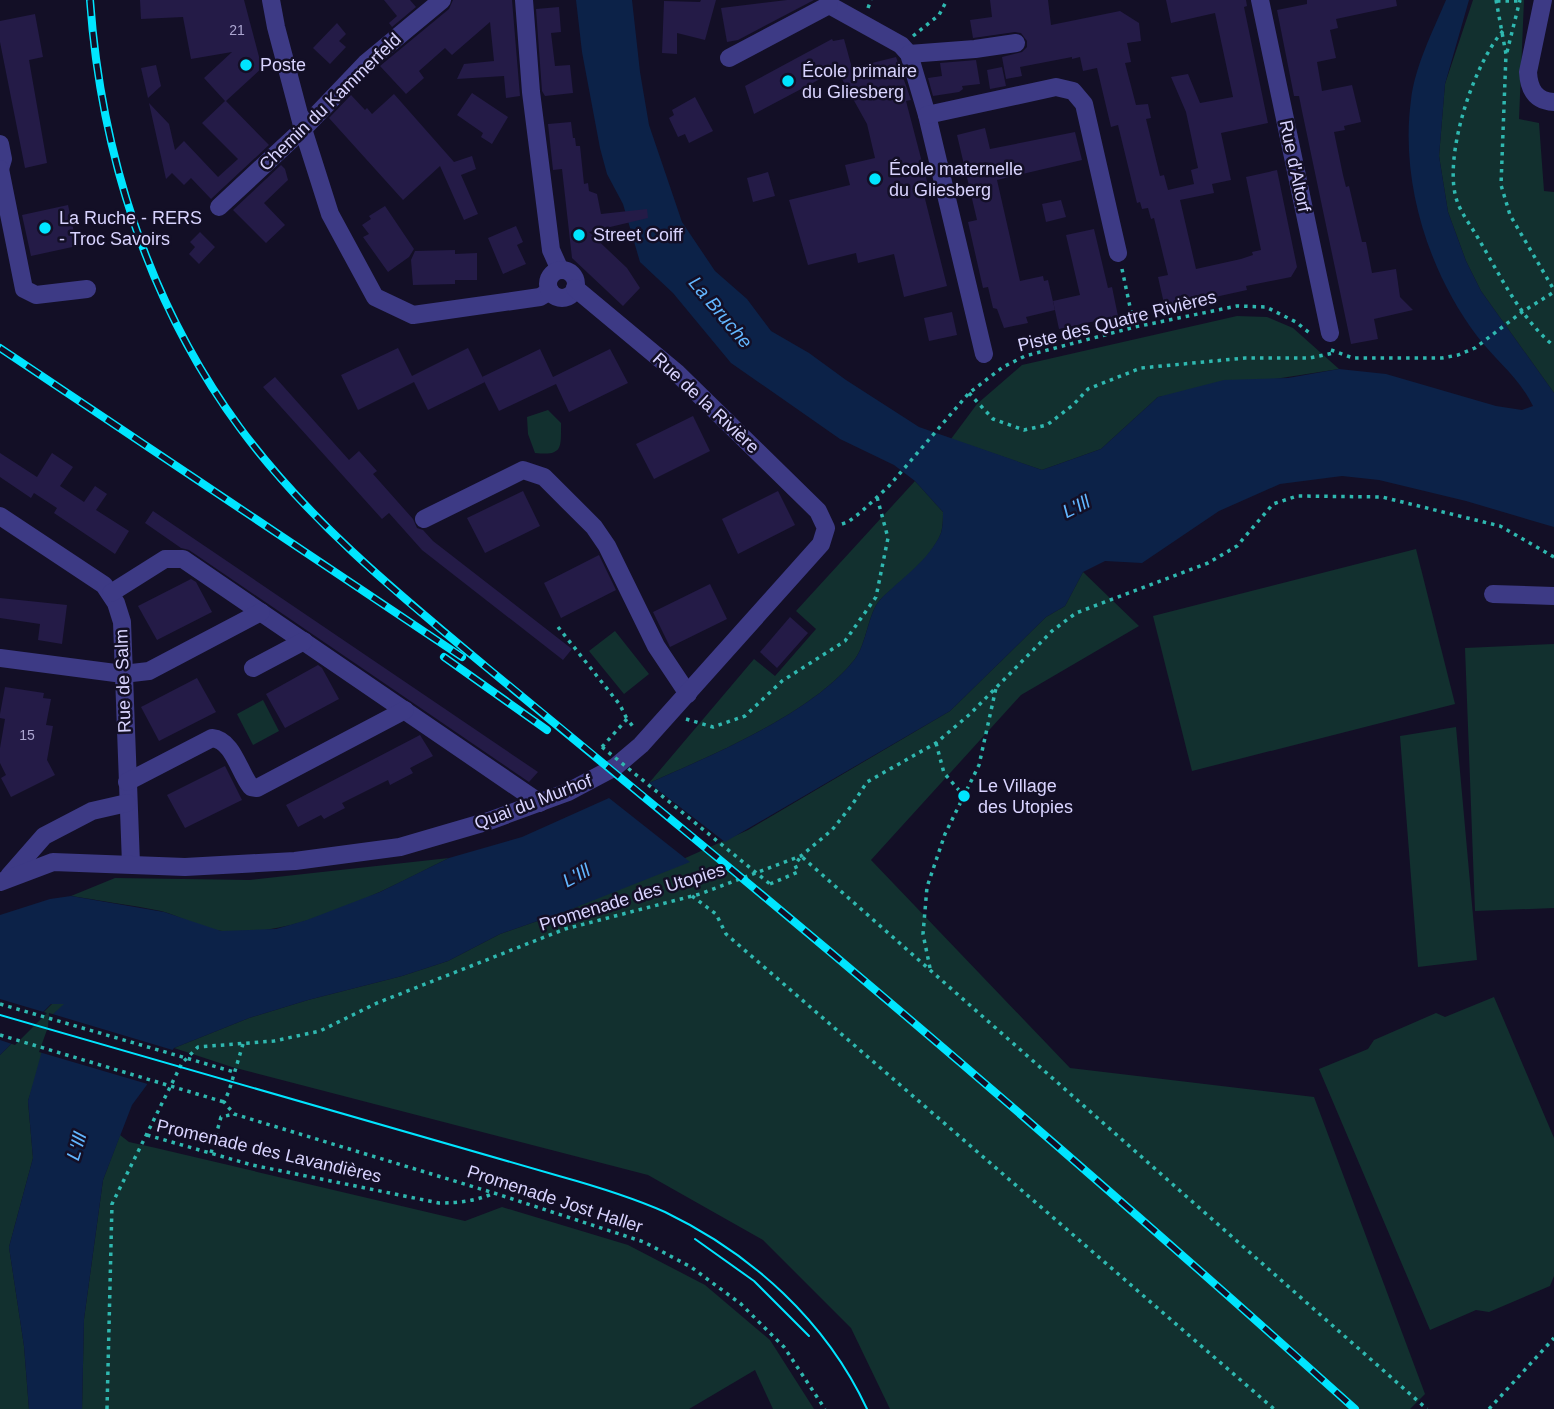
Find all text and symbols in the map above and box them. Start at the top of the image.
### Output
house number: 21 [229,22,245,38]
street label: Chemin du Kammerfeld [255,29,405,175]
place label: Poste [260,55,306,75]
marker: Poste [238,57,254,73]
place label: École primaire du Gliesberg [802,61,917,102]
marker: École primaire du Gliesberg [780,73,796,89]
street label: Rue d'Altorf [1276,118,1315,215]
place label: École maternelle du Gliesberg [889,159,1023,200]
marker: École maternelle du Gliesberg [867,171,883,187]
place label: La Ruche - RERS - Troc Savoirs [59,208,202,249]
marker: La Ruche - RERS - Troc Savoirs [37,220,53,236]
place label: Street Coiff [593,225,684,245]
marker: Street Coiff [571,227,587,243]
water label: La Bruche [685,272,757,352]
street label: Piste des Quatre Rivières [1016,287,1218,355]
street label: Rue de la Rivière [649,349,763,457]
water label: L'Ill [1059,491,1094,522]
street label: Rue de Salm [111,629,135,733]
house number: 15 [19,727,35,743]
street label: Quai du Murhof [471,770,595,834]
place label: Le Village des Utopies [978,776,1073,817]
marker: Le Village des Utopies [956,788,972,804]
street label: Promenade des Utopies [537,859,727,935]
water label: L'Ill [559,859,594,891]
street label: Promenade des Lavandières [155,1115,383,1187]
water label: L'Ill [62,1129,91,1163]
street label: Promenade Jost Haller [465,1161,645,1237]

